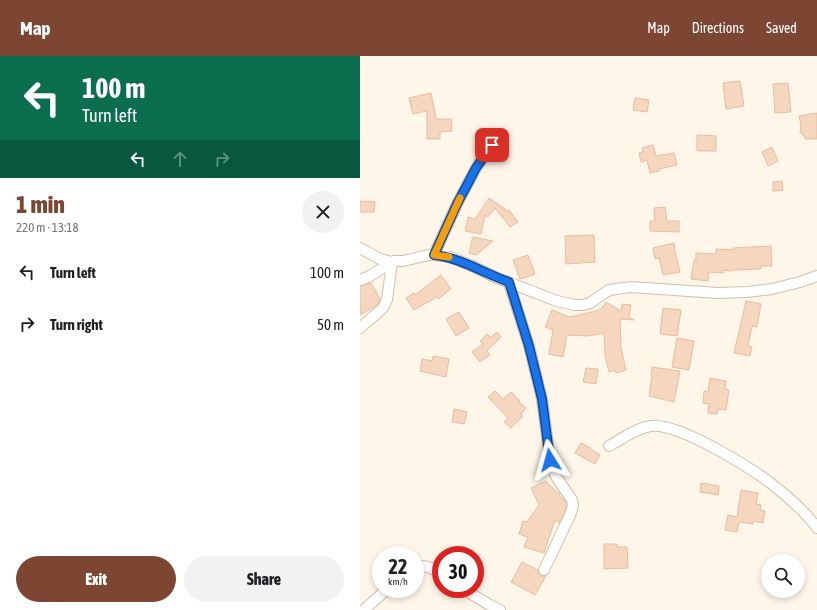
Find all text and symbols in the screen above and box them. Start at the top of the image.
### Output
text: Map [20,17,51,39]
text: Map [647,20,670,36]
text: Directions [692,20,744,36]
text: Saved [766,20,797,36]
icon: left [16,72,68,124]
text: 100 m [82,72,145,104]
text: Turn left [82,105,137,126]
pin [475,128,509,162]
icon: arrive [481,134,503,156]
icon: left [127,148,149,170]
icon: ahead [169,148,191,170]
icon: right [211,148,233,170]
text: 1 min [16,191,65,218]
button: close [302,191,344,233]
text: 220 m · 13:18 [16,220,79,235]
icon: left [16,261,38,283]
text: Turn left [50,264,96,281]
text: 100 m [310,264,344,281]
icon: right [16,313,38,335]
text: Turn right [50,316,103,333]
text: 50 m [317,316,344,333]
position arrow [529,439,571,481]
speed limit sign: 30 [432,546,484,598]
map controls [761,554,805,598]
button: search [761,554,805,598]
text: 22 [389,555,407,578]
button: Exit [16,556,176,602]
button: Share [184,556,344,602]
text: km/h [388,576,408,587]

